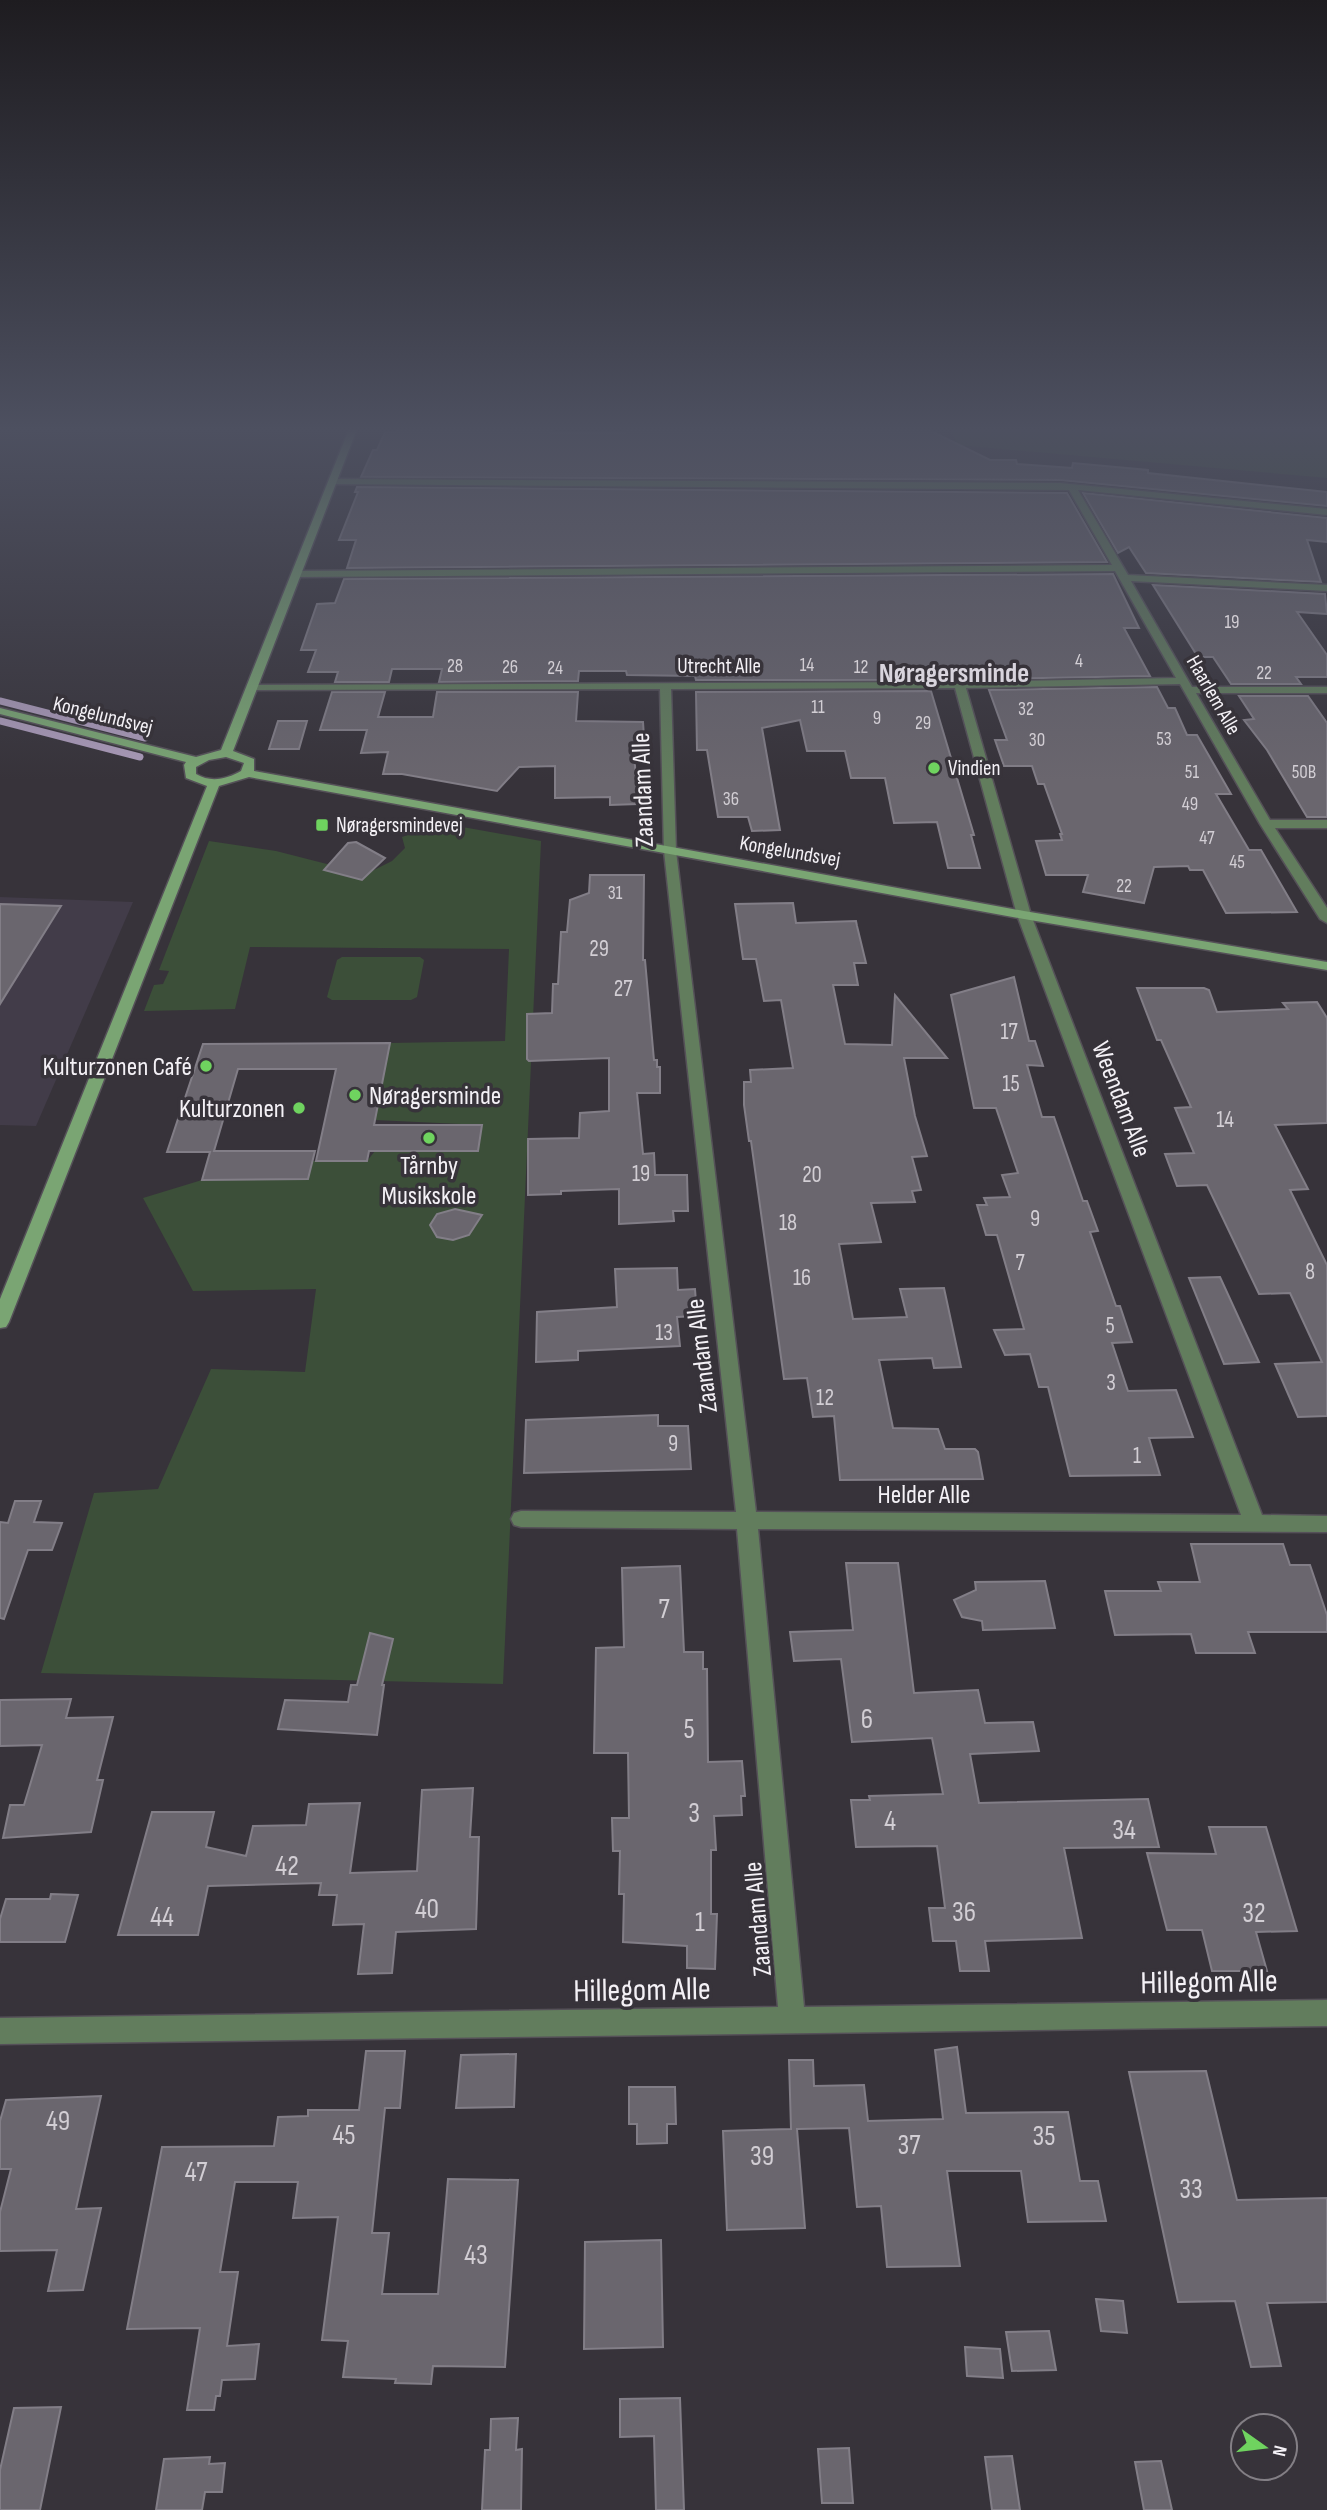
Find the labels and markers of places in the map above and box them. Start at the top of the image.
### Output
place label: Vindien [948,756,1000,781]
marker: Vindien [926,760,942,776]
place label: Nøragersmindevej [336,813,463,838]
marker: Nøragersmindevej [314,817,330,833]
place label: Kulturzonen Café [42,1052,192,1083]
marker: Kulturzonen Café [198,1058,214,1074]
place label: Nøragersminde [369,1081,501,1112]
marker: Nøragersminde [347,1087,363,1103]
place label: Kulturzonen [179,1094,285,1125]
marker: Kulturzonen [291,1100,307,1116]
marker: Tårnby Musikskole [421,1130,437,1146]
place label: Tårnby Musikskole [382,1151,476,1212]

